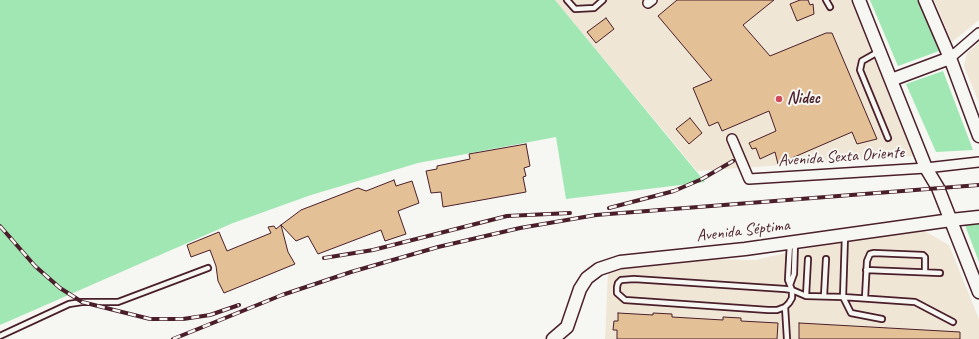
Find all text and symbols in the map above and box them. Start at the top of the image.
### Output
place label: Nidec [787,89,820,109]
marker: Nidec [774,94,784,104]
street label: Avenida Sexta Oriente [777,142,905,172]
street label: Avenida Séptima [695,215,791,247]

